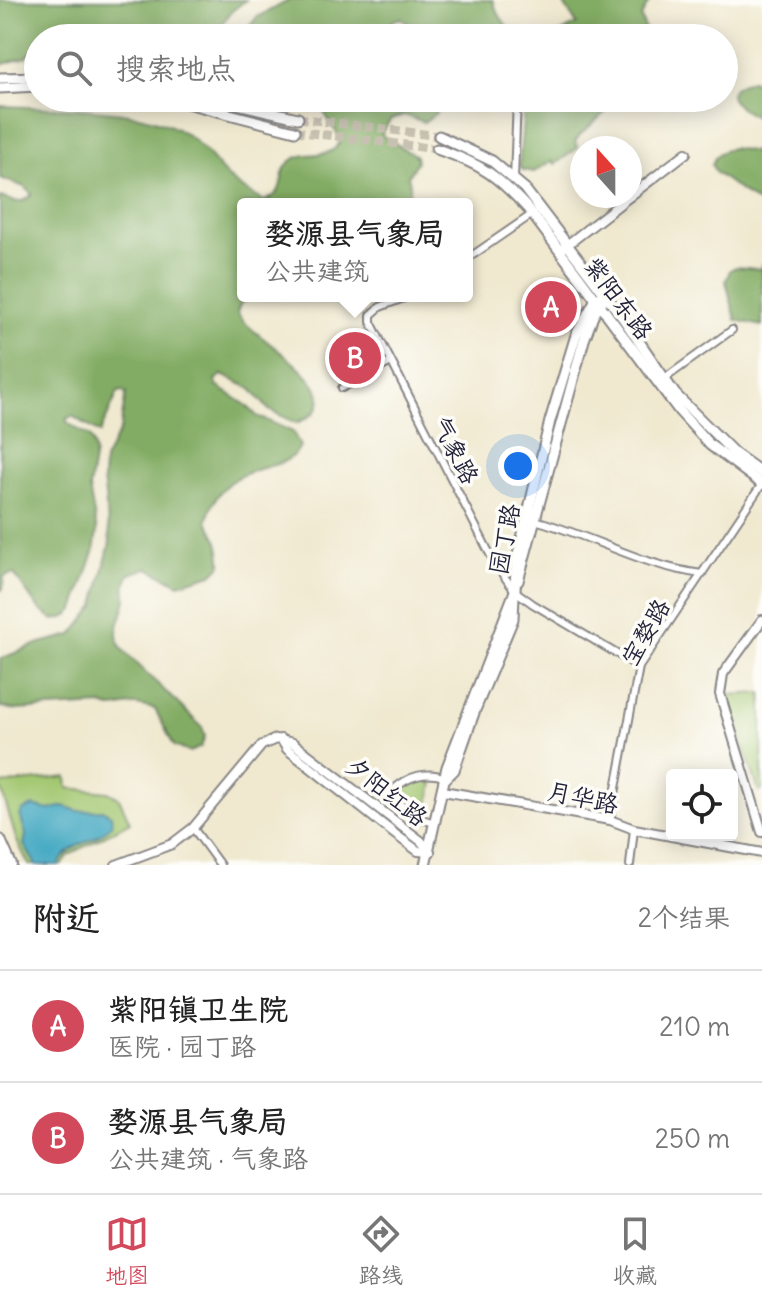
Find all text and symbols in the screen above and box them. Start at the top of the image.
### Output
search box [24,24,738,112]
icon: search [52,46,96,90]
text: 搜索地点 [116,49,236,87]
north arrow [570,136,642,208]
popup [237,198,473,302]
text: 婺源县气象局 [265,214,445,252]
street label: 紫阳东路 [578,251,660,345]
text: 公共建筑 [265,254,369,287]
pin: A [525,277,577,337]
pin: B [329,328,381,388]
street label: 气象路 [426,411,486,489]
your location [498,446,538,486]
street label: 园丁路 [482,501,526,577]
street label: 宝婺路 [614,593,676,671]
street label: 夕阳红路 [340,750,434,832]
map controls [666,769,738,841]
button: locate [666,769,738,841]
street label: 月华路 [545,775,621,819]
text: 附近 [32,896,100,939]
text: 2个结果 [638,901,730,934]
text: 紫阳镇卫生院 [108,990,288,1028]
text: A [50,1010,66,1043]
text: 210 m [659,1010,730,1043]
text: 医院 · 园丁路 [108,1030,256,1063]
text: 婺源县气象局 [108,1102,288,1140]
text: B [49,1122,67,1155]
text: 250 m [655,1122,730,1155]
text: 公共建筑 · 气象路 [108,1142,308,1175]
tab: 地图 [105,1212,149,1289]
tab: 路线 [359,1212,403,1289]
tab: 收藏 [613,1212,657,1289]

